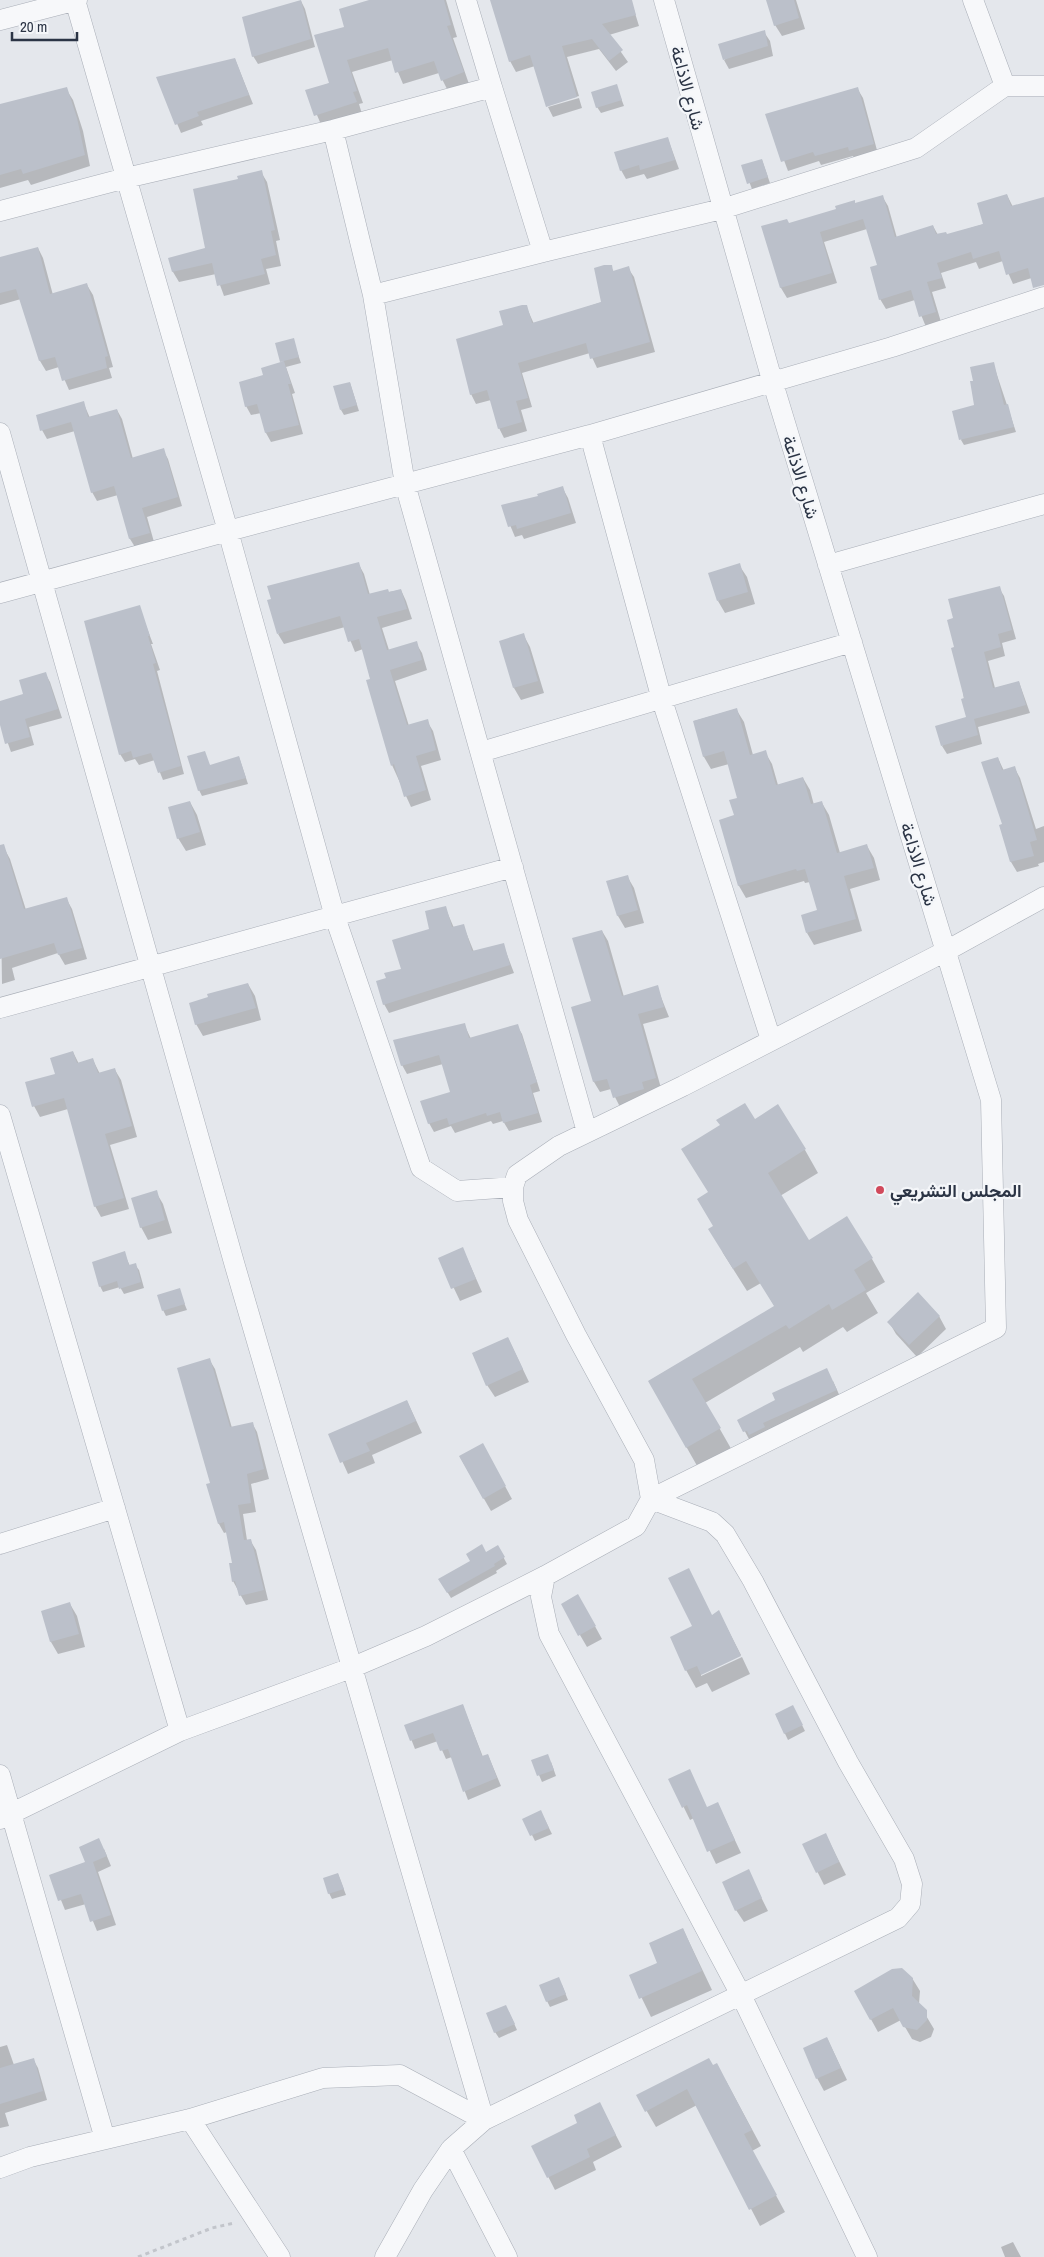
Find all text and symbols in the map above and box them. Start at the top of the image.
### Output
scale bar [12,10,78,42]
text: 20 m [20,16,47,37]
street label: شارع الاذاعة [665,43,711,133]
street label: شارع الاذاعة [776,432,826,522]
street label: شارع الاذاعة [894,819,944,909]
place label: المجلس التشريعي [890,1178,1022,1206]
marker: المجلس التشريعي [874,1184,886,1196]

